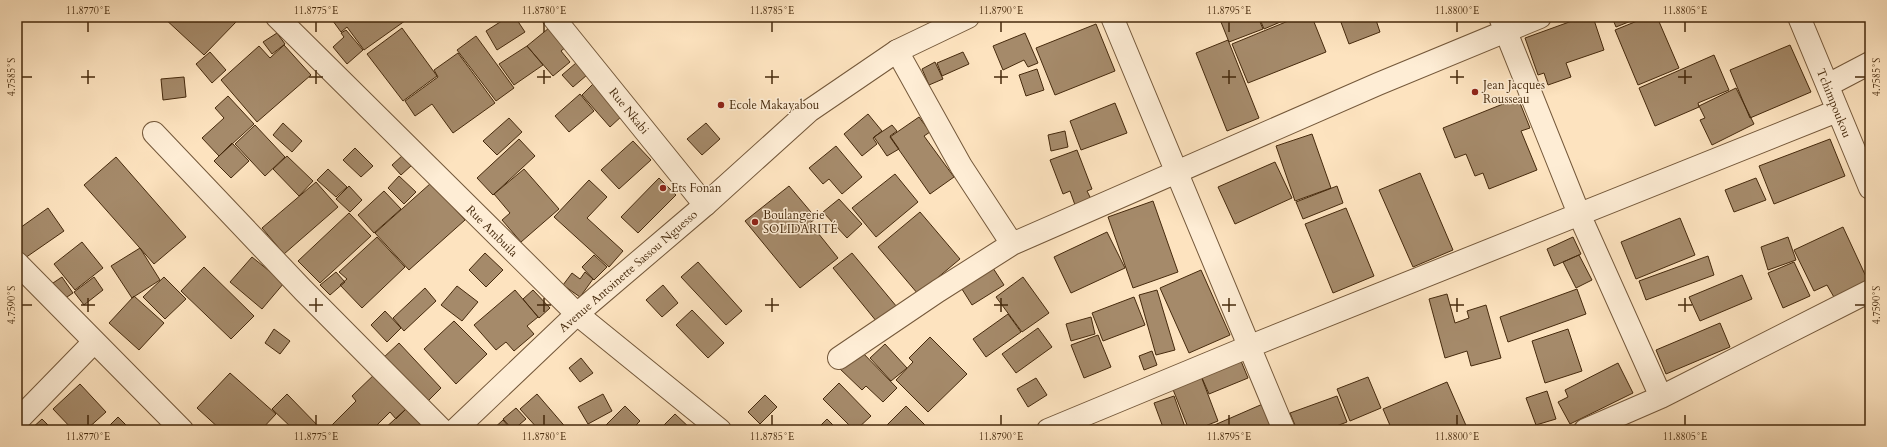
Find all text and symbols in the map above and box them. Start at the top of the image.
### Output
text: 11.8770°E [66,4,110,18]
text: 11.8775°E [294,4,338,18]
text: 11.8780°E [522,4,566,18]
text: 11.8785°E [750,4,794,18]
text: 11.8790°E [979,4,1023,18]
text: 11.8795°E [1207,4,1251,18]
text: 11.8800°E [1435,4,1479,18]
text: 11.8805°E [1663,4,1707,18]
text: 4.7585°S [5,58,19,96]
text: 4.7585°S [1870,58,1884,96]
street label: Tchimpoukou [1813,66,1855,140]
place label: Jean Jacques Rousseau [1481,77,1545,107]
street label: Rue Nkabi [605,85,653,138]
marker: Jean Jacques Rousseau [1470,87,1480,97]
place label: Ecole Makayabou [729,97,820,113]
marker: Ecole Makayabou [716,100,726,110]
place label: Ets Fonan [671,180,722,196]
marker: Ets Fonan [658,183,668,193]
street label: Rue Ambuila [463,202,522,261]
street label: Avenue Antoinette Sassou Nguesso [555,206,701,336]
place label: Boulangerie SOLIDARITÉ [763,207,838,237]
marker: Boulangerie SOLIDARITÉ [750,217,760,227]
text: 4.7590°S [5,286,19,324]
text: 4.7590°S [1870,286,1884,324]
text: 11.8770°E [66,430,110,444]
text: 11.8775°E [294,430,338,444]
text: 11.8780°E [522,430,566,444]
text: 11.8785°E [750,430,794,444]
text: 11.8790°E [979,430,1023,444]
text: 11.8795°E [1207,430,1251,444]
text: 11.8800°E [1435,430,1479,444]
text: 11.8805°E [1663,430,1707,444]

